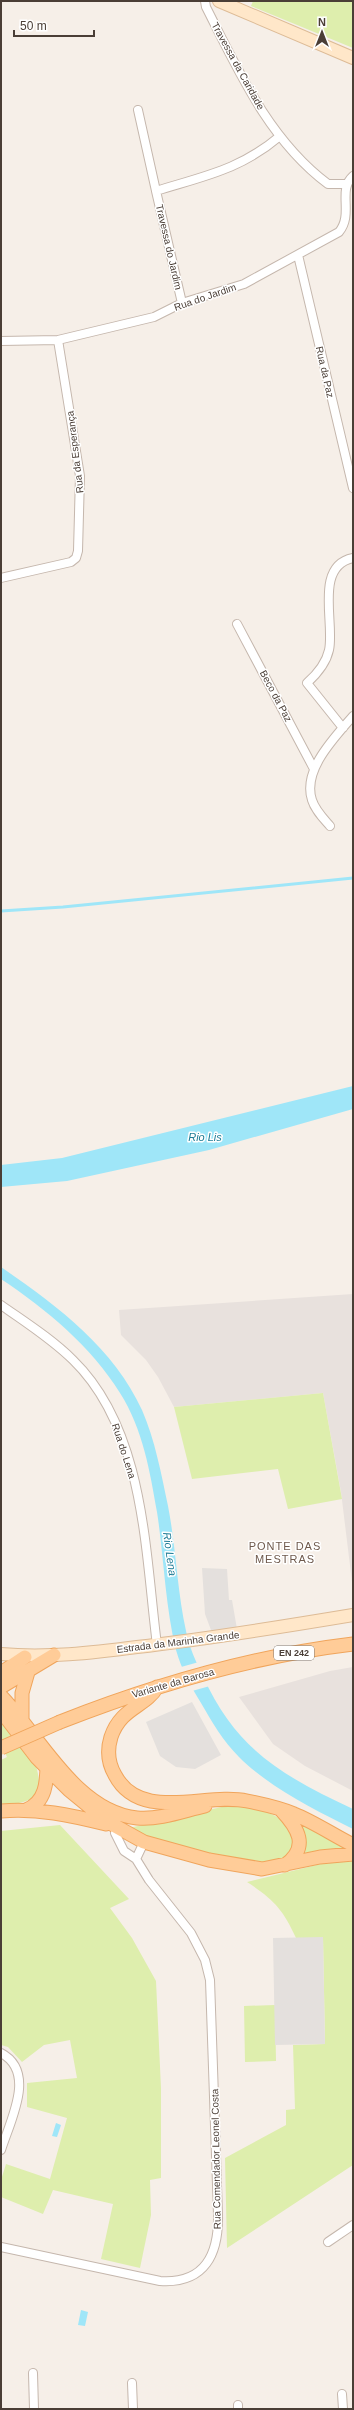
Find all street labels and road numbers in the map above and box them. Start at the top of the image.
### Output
street label: Travessa da Caridade [209,20,267,112]
street label: Travessa do Jardim [154,203,184,291]
street label: Rua do Jardim [172,281,238,313]
street label: Rua da Paz [314,345,336,399]
street label: Rua da Esperança [64,410,86,494]
street label: Beco da Paz [258,668,294,724]
street label: Rua do Lena [110,1422,138,1480]
street label: Estrada da Marinha Grande [116,1629,240,1655]
road number: EN 242 [274,1646,314,1660]
street label: Variante da Barosa [131,1666,216,1700]
street label: Rua Comendador Leonel Costa [209,2088,223,2229]

